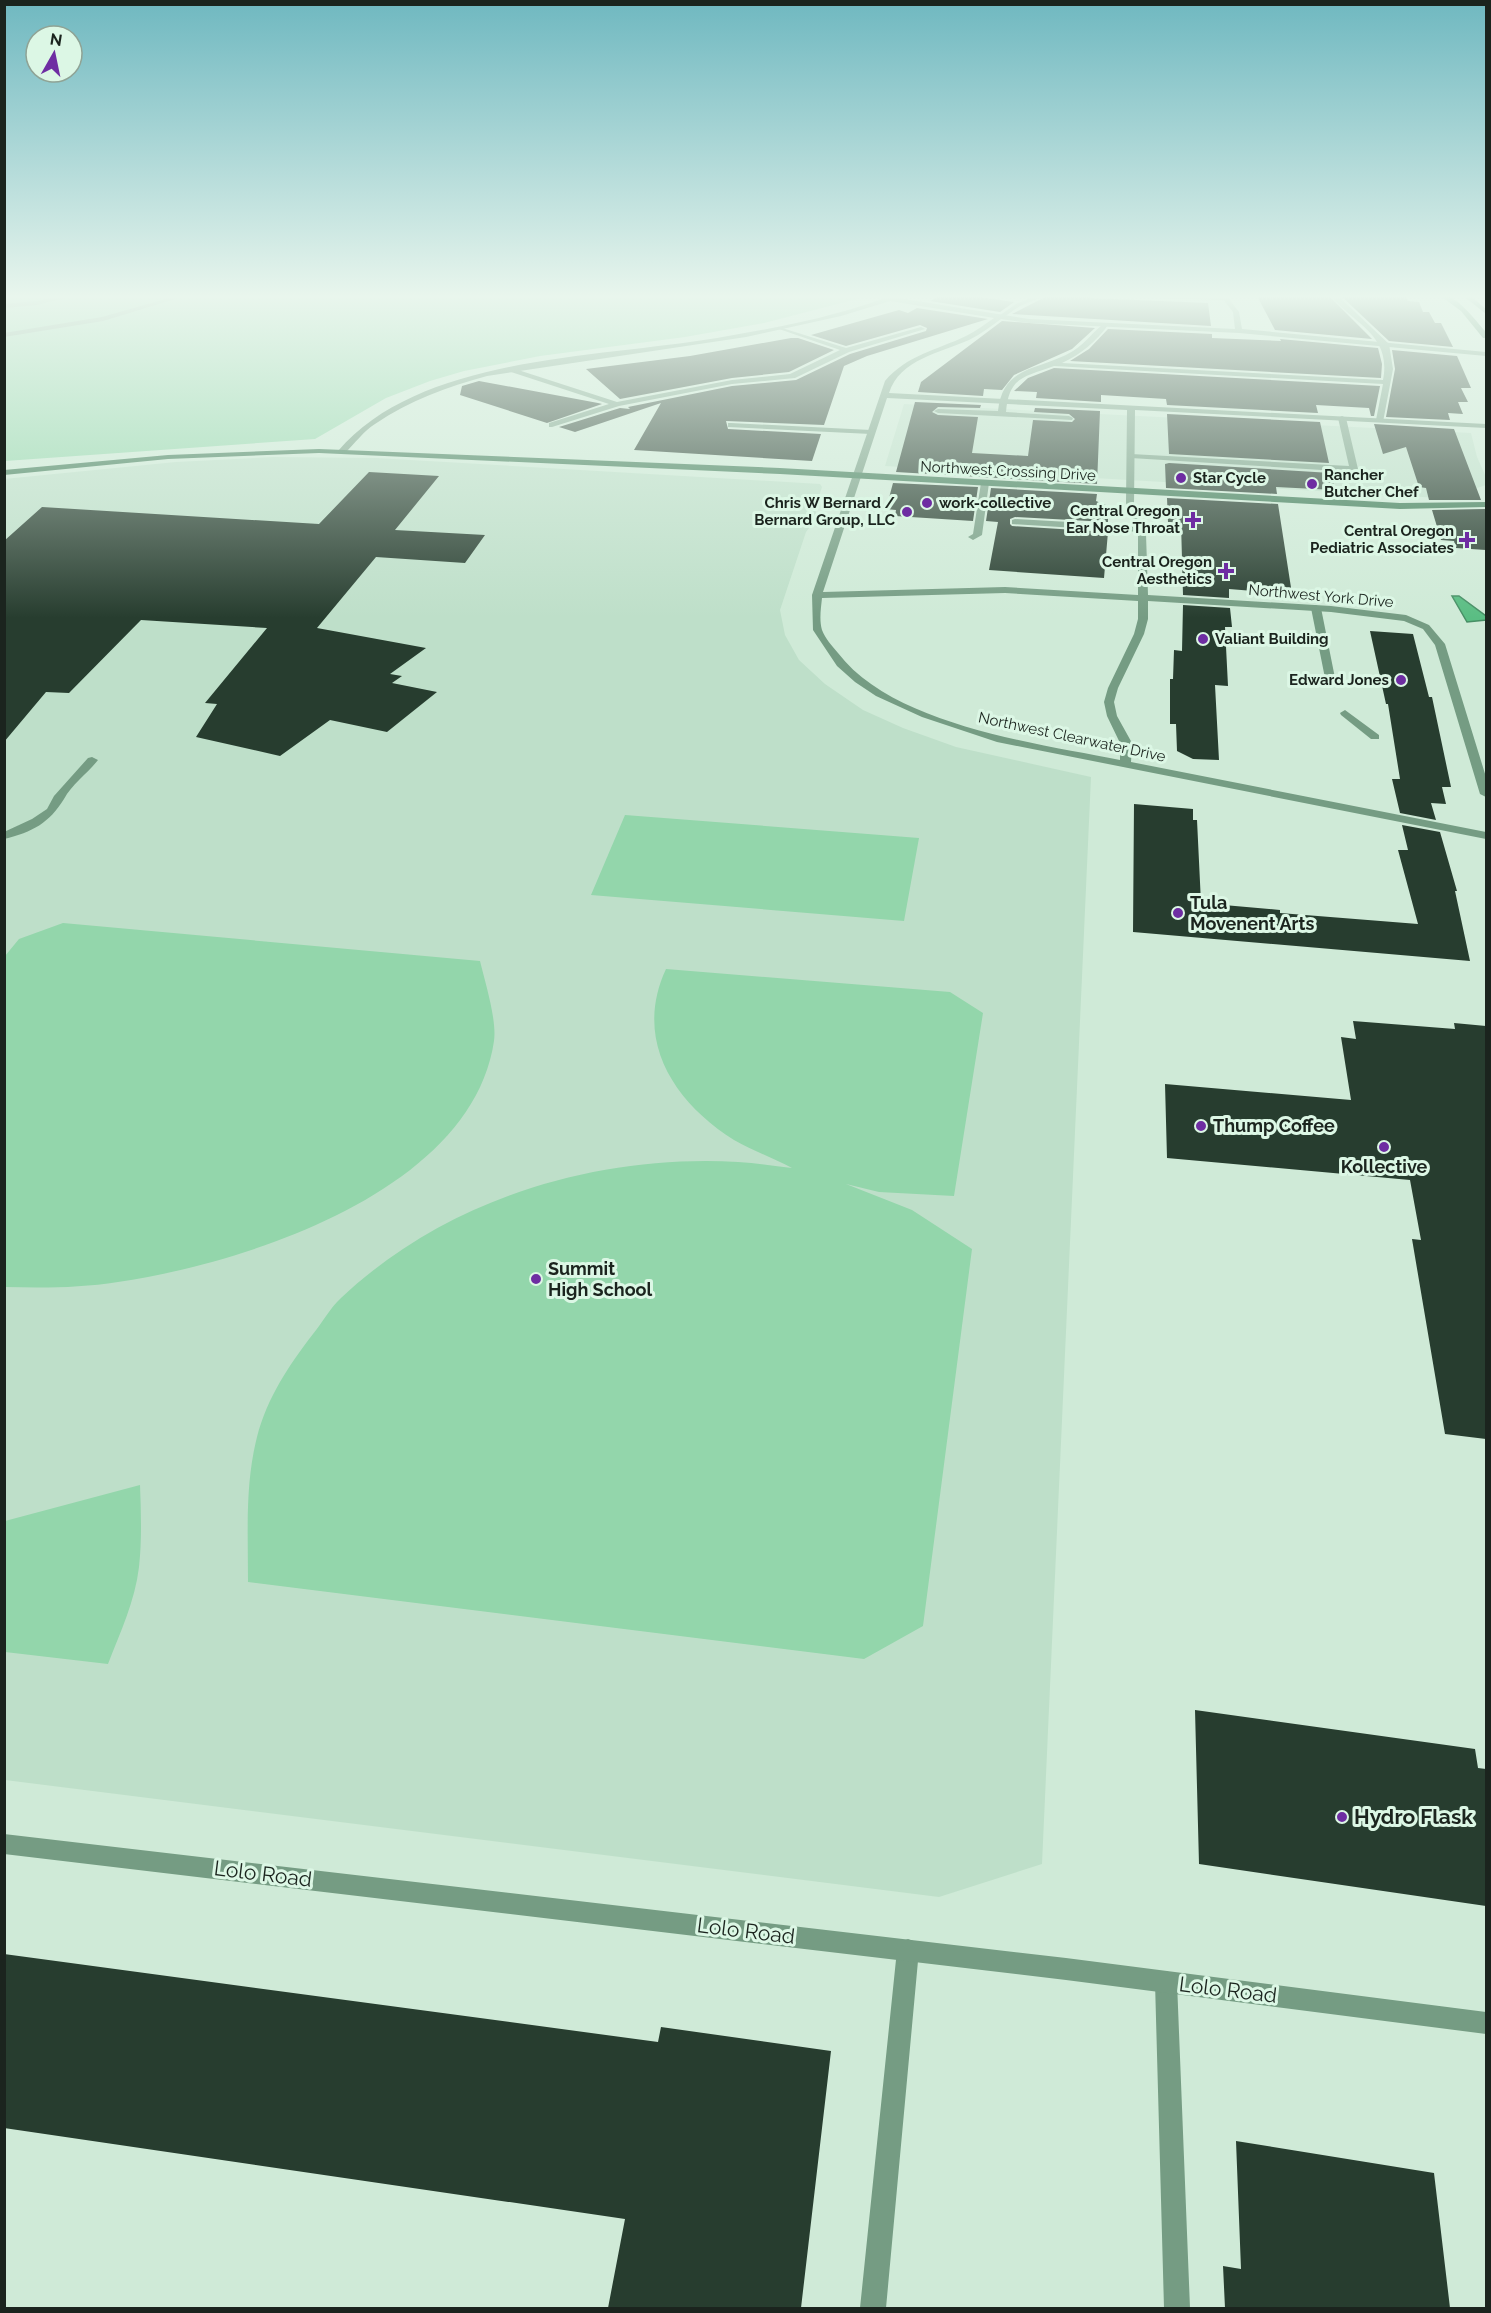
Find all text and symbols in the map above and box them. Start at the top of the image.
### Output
north arrow [24,24,84,84]
text: N [49,29,64,50]
street label: Northwest Crossing Drive [920,457,1096,485]
place label: Rancher Butcher Chef [1324,466,1419,501]
place label: Star Cycle [1193,469,1266,487]
marker: Star Cycle [1174,471,1188,485]
marker: Rancher Butcher Chef [1305,477,1319,491]
place label: Chris W Bernard / Bernard Group, LLC [754,494,896,529]
place label: work-collective [939,494,1051,512]
marker: work-collective [920,496,934,510]
place label: Central Oregon Ear Nose Throat [1066,502,1180,537]
marker: Chris W Bernard / Bernard Group, LLC [900,505,914,519]
marker: Central Oregon Ear Nose Throat [1184,511,1202,529]
place label: Central Oregon Pediatric Associates [1310,522,1454,557]
marker: Central Oregon Pediatric Associates [1458,531,1476,549]
place label: Central Oregon Aesthetics [1102,553,1212,588]
marker: Central Oregon Aesthetics [1217,562,1235,580]
street label: Northwest York Drive [1248,581,1395,611]
place label: Valiant Building [1215,630,1329,648]
marker: Valiant Building [1196,632,1210,646]
place label: Edward Jones [1289,671,1389,689]
marker: Edward Jones [1394,673,1408,687]
street label: Northwest Clearwater Drive [977,708,1167,766]
place label: Tula Movenent Arts [1190,892,1314,934]
marker: Tula Movenent Arts [1171,906,1185,920]
place label: Thump Coffee [1213,1115,1335,1136]
marker: Thump Coffee [1194,1119,1208,1133]
marker: Kollective [1377,1140,1391,1154]
place label: Kollective [1341,1156,1427,1177]
place label: Summit High School [548,1258,652,1300]
marker: Summit High School [529,1272,543,1286]
place label: Hydro Flask [1354,1804,1473,1829]
marker: Hydro Flask [1335,1810,1349,1824]
street label: Lolo Road [213,1855,313,1892]
street label: Lolo Road [696,1912,796,1949]
street label: Lolo Road [1178,1971,1278,2008]

